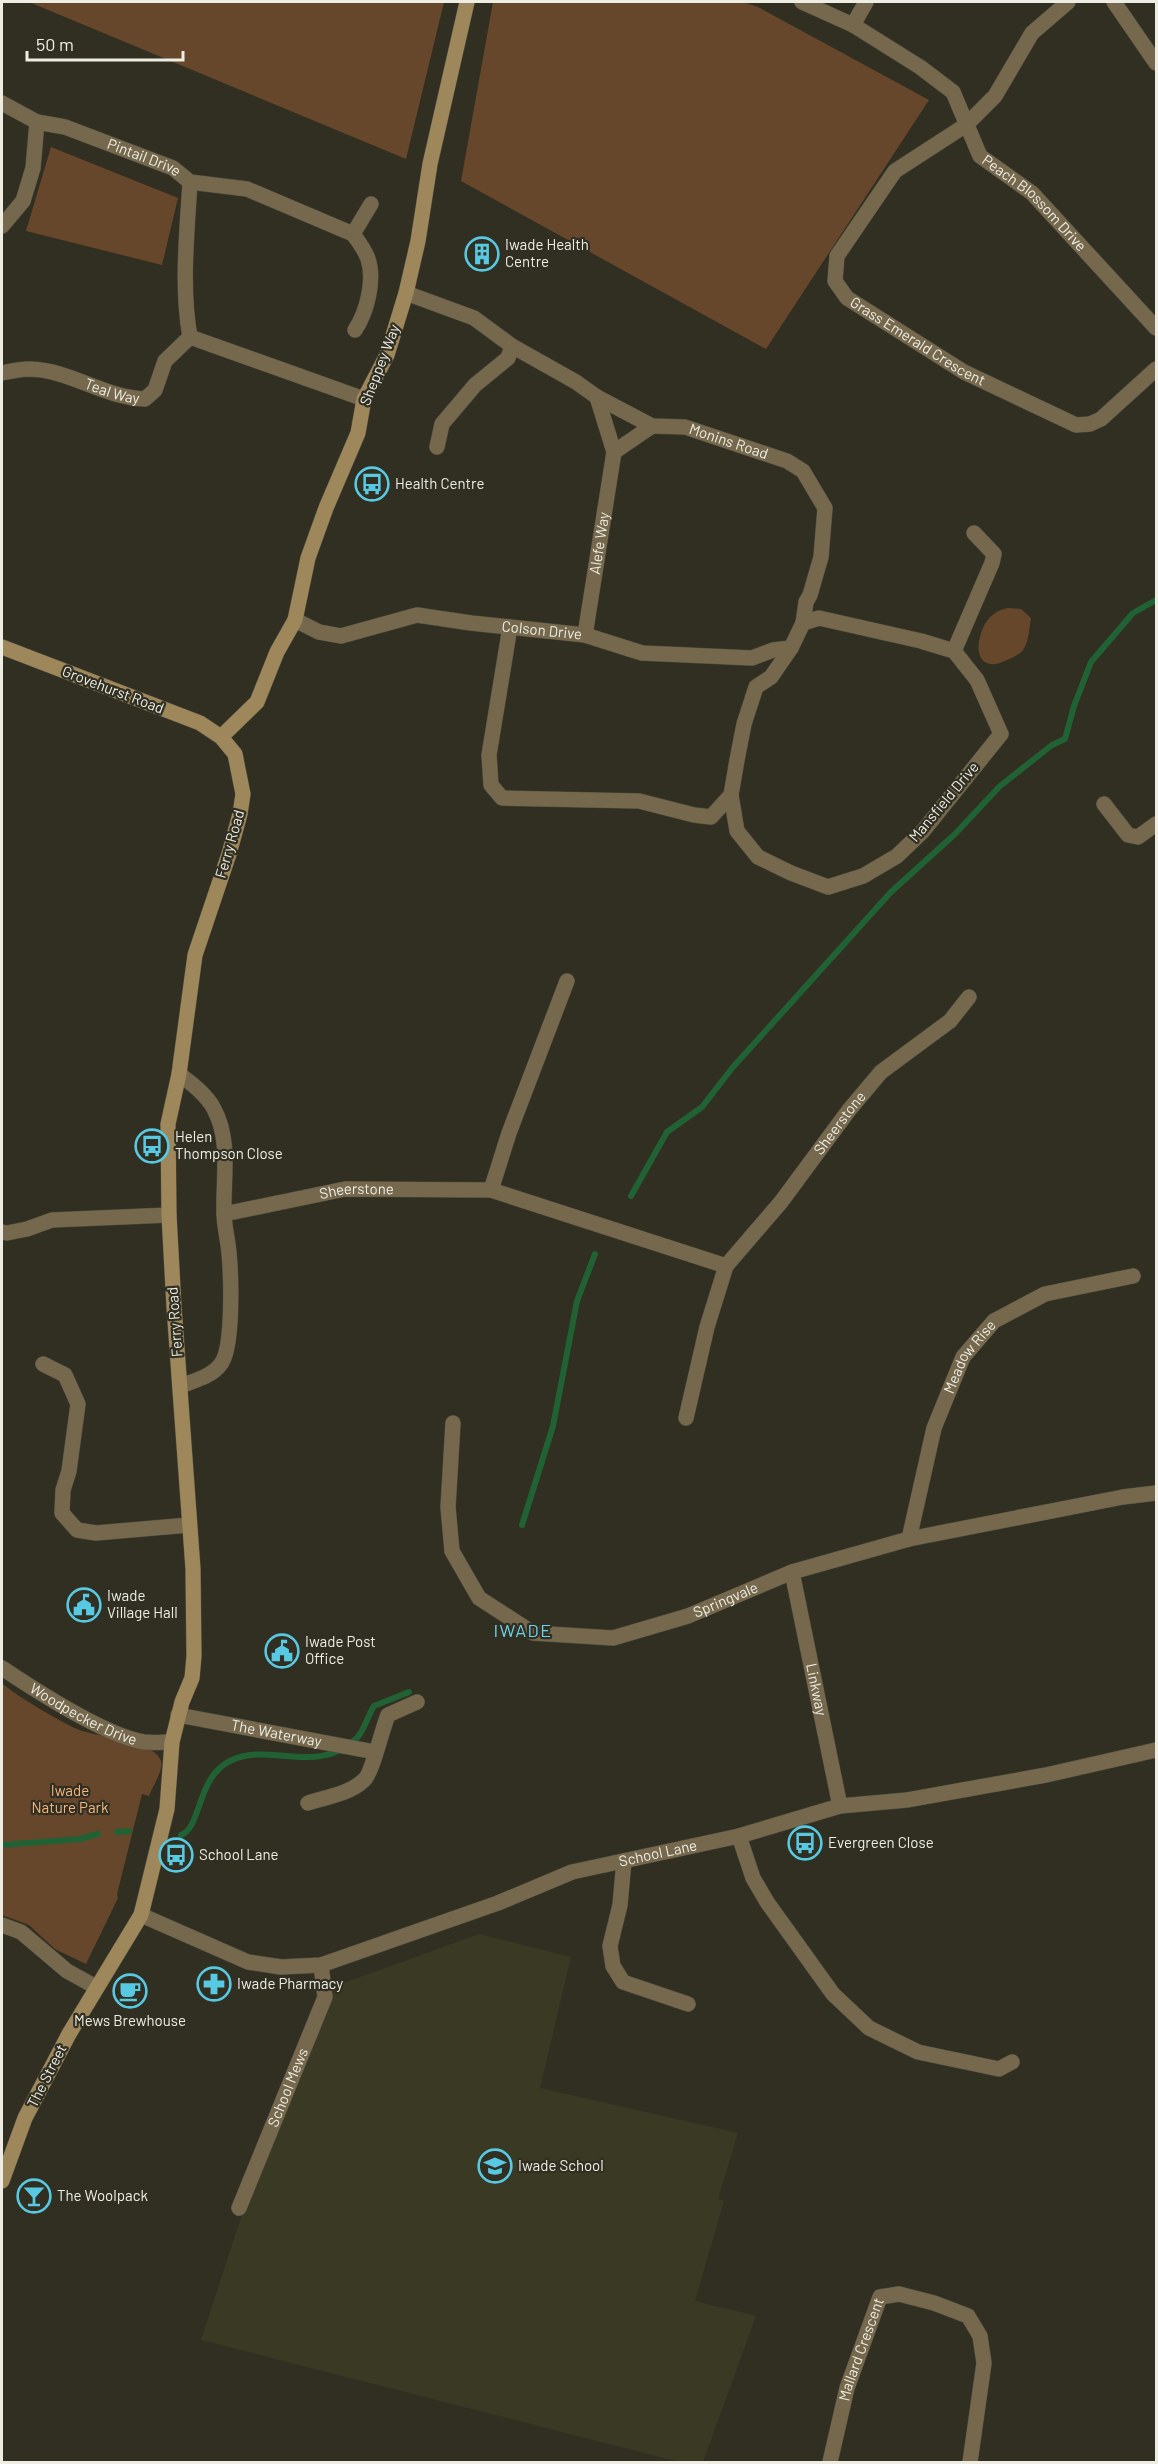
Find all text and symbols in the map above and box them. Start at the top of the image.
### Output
scale bar [27,24,183,62]
text: 50 m [36,33,74,55]
street label: Pintail Drive [105,134,186,179]
street label: Peach Blossom Drive [979,150,1091,254]
place label: Iwade Health Centre [505,235,589,270]
building icon: Iwade Health Centre [464,236,500,272]
street label: Grass Emerald Crescent [847,292,989,389]
street label: Sheppey Way [355,321,403,408]
street label: Teal Way [82,374,141,407]
street label: Monins Road [687,419,771,462]
bus stop icon: Health Centre [354,466,390,502]
place label: Health Centre [395,474,484,492]
street label: Alefe Way [585,510,612,576]
street label: Colson Drive [501,616,583,643]
street label: Grovehurst Road [60,661,167,717]
street label: Mansfield Drive [905,758,982,845]
street label: Ferry Road [211,807,247,880]
street label: Sheerstone [809,1087,869,1158]
place label: Helen Thompson Close [175,1127,283,1162]
bus stop icon: Helen Thompson Close [134,1128,170,1164]
street label: Sheerstone [318,1179,394,1202]
street label: Ferry Road [163,1286,185,1358]
street label: Meadow Rise [939,1316,999,1396]
street label: Springvale [690,1578,760,1621]
place label: Iwade Village Hall [107,1586,178,1621]
public building icon: Iwade Village Hall [66,1587,102,1623]
district label: IWADE [493,1619,553,1641]
place label: Iwade Post Office [305,1632,376,1667]
public building icon: Iwade Post Office [264,1633,300,1669]
street label: Linkway [803,1662,831,1717]
street label: Woodpecker Drive [27,1679,139,1748]
street label: The Waterway [230,1715,323,1750]
park label: Iwade Nature Park [31,1781,109,1816]
bus stop icon: Evergreen Close [787,1825,823,1861]
place label: Evergreen Close [828,1833,934,1851]
street label: School Lane [617,1835,699,1870]
bus stop icon: School Lane [158,1837,194,1873]
place label: School Lane [199,1845,279,1863]
pharmacy icon: Iwade Pharmacy [196,1966,232,2002]
cafe icon: Mews Brewhouse [112,1973,148,2009]
place label: Iwade Pharmacy [237,1974,343,1992]
place label: Mews Brewhouse [74,2011,186,2029]
street label: The Street [23,2041,70,2110]
street label: School Mews [263,2045,311,2129]
school or university icon: Iwade School [477,2148,513,2184]
place label: Iwade School [518,2156,604,2174]
bar icon: The Woolpack [16,2178,52,2214]
place label: The Woolpack [57,2186,148,2204]
street label: Mallard Crescent [834,2295,887,2403]

